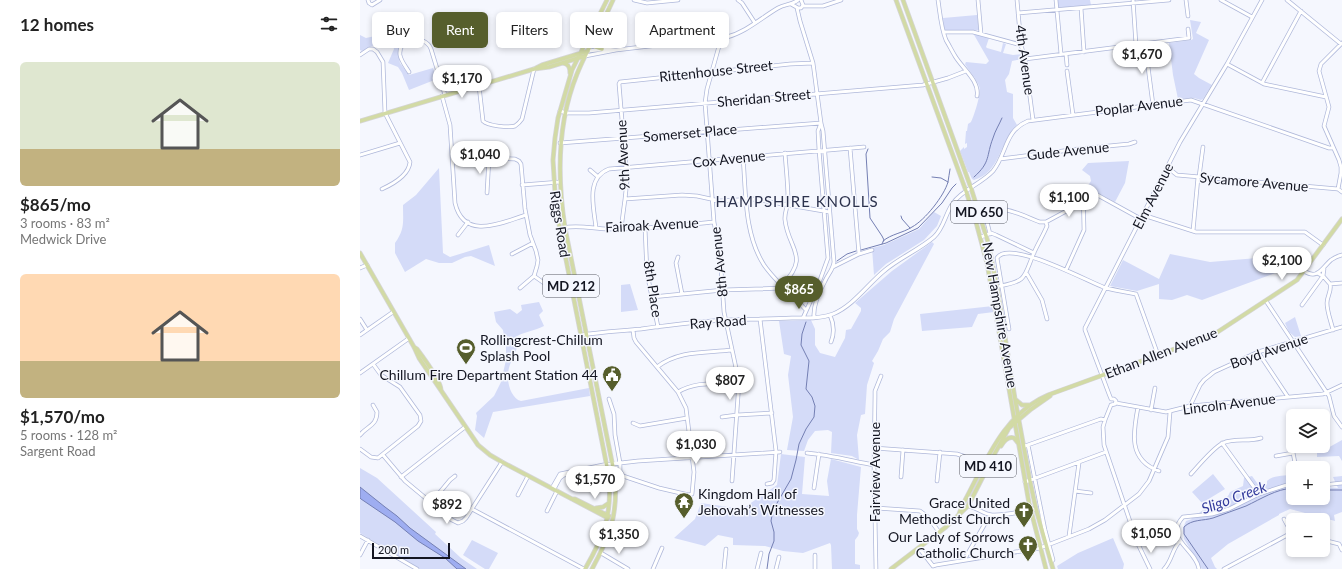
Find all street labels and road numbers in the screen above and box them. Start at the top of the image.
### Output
street label: 4th Avenue [1012,24,1039,96]
street label: Rittenhouse Street [658,56,774,85]
street label: Sheridan Street [716,85,812,110]
street label: Poplar Avenue [1094,92,1184,119]
street label: 9th Avenue [612,119,633,191]
street label: Somerset Place [642,120,738,145]
street label: Gude Avenue [1026,138,1110,163]
street label: Cox Avenue [692,146,766,171]
street label: Elm Avenue [1129,160,1177,232]
street label: Sycamore Avenue [1199,168,1309,195]
street label: Riggs Road [547,189,574,258]
road number: MD 650 [951,201,1007,223]
street label: Fairoak Avenue [605,214,699,235]
street label: 8th Avenue [706,226,731,298]
street label: New Hampshire Avenue [979,241,1022,389]
street label: 8th Place [641,259,666,318]
road number: MD 212 [543,275,599,297]
street label: Ray Road [689,311,747,332]
street label: Ethan Allen Avenue [1102,323,1220,382]
street label: Boyd Avenue [1228,329,1310,372]
street label: Lincoln Avenue [1182,389,1276,418]
street label: Fairview Avenue [866,422,883,522]
road number: MD 410 [960,455,1016,477]

